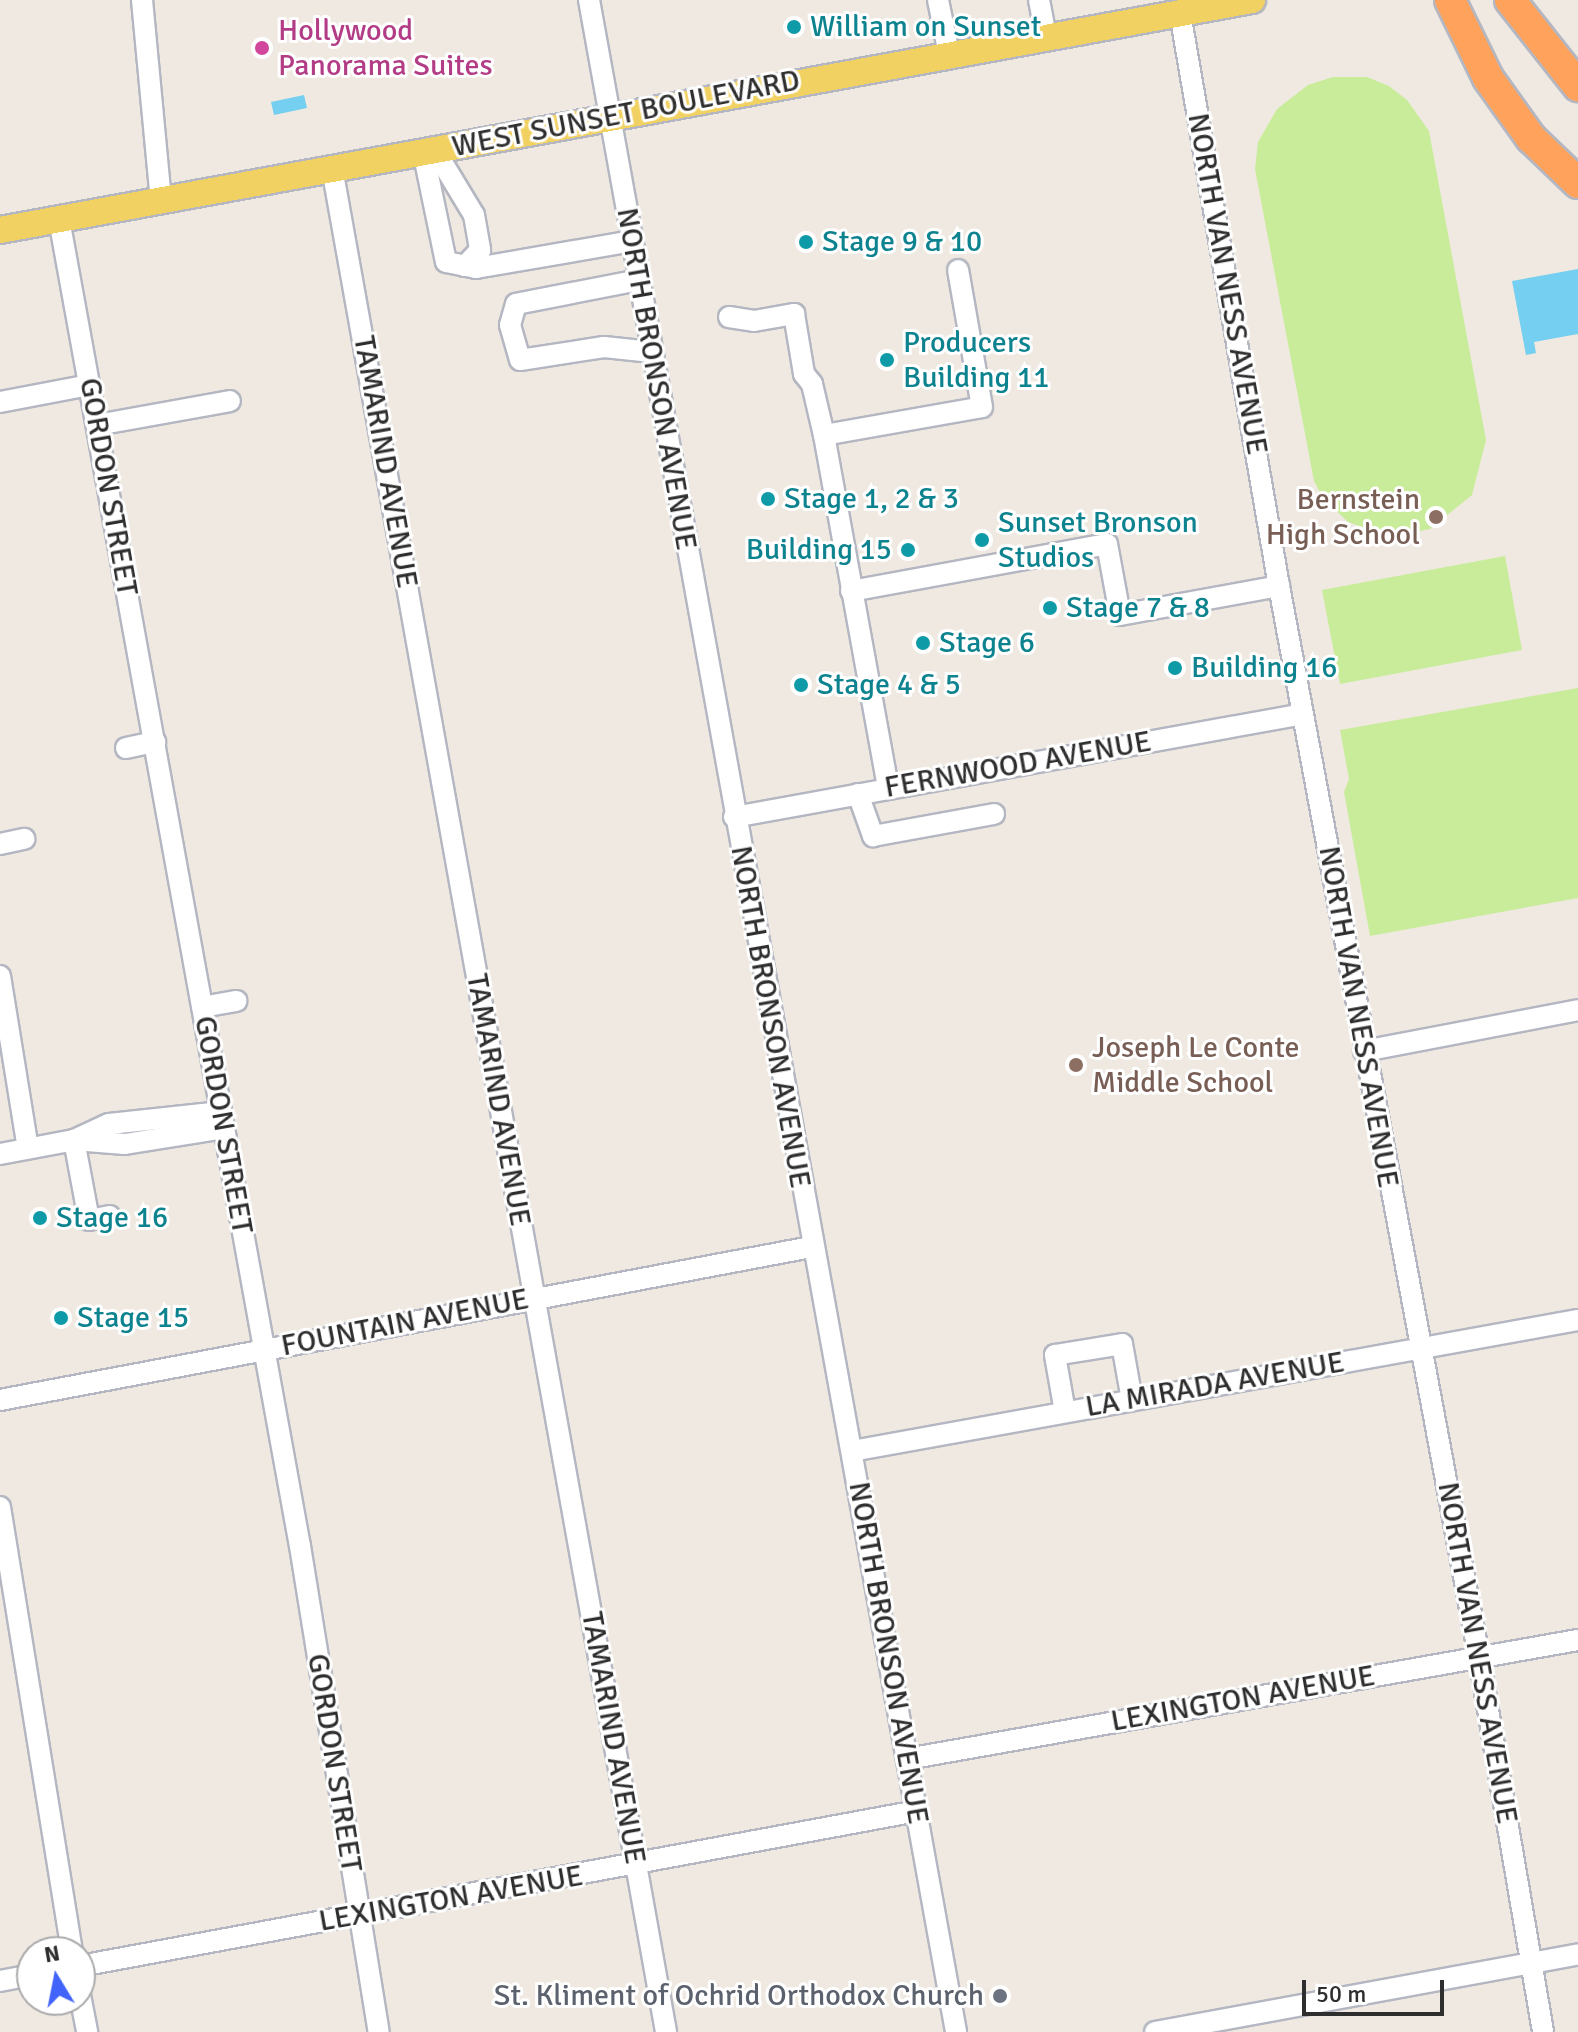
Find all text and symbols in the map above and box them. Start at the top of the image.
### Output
place label: William on Sunset [810,9,1041,45]
place label: Hollywood Panorama Suites [278,13,493,84]
marker: William on Sunset [785,18,803,36]
marker: Hollywood Panorama Suites [253,39,271,57]
street label: WEST SUNSET BOULEVARD [449,63,803,165]
street label: NORTH VAN NESS AVENUE [1179,110,1275,458]
street label: NORTH BRONSON AVENUE [608,205,704,553]
place label: Stage 9 & 10 [822,224,982,260]
marker: Stage 9 & 10 [797,233,815,251]
place label: Producers Building 11 [903,325,1049,396]
street label: TAMARIND AVENUE [345,333,425,591]
marker: Producers Building 11 [878,351,896,369]
street label: GORDON STREET [71,375,145,599]
place label: Stage 1, 2 & 3 [784,481,959,517]
place label: Bernstein High School [1266,482,1420,552]
marker: Stage 1, 2 & 3 [759,490,777,508]
place label: Sunset Bronson Studios [998,505,1198,576]
marker: Bernstein High School [1427,508,1445,526]
marker: Sunset Bronson Studios [973,531,991,549]
place label: Building 15 [746,532,892,568]
marker: Building 15 [899,541,917,559]
place label: Stage 7 & 8 [1066,590,1210,626]
marker: Stage 7 & 8 [1041,599,1059,617]
place label: Stage 6 [939,625,1035,661]
marker: Stage 6 [914,634,932,652]
place label: Building 16 [1191,650,1337,686]
marker: Building 16 [1166,659,1184,677]
place label: Stage 4 & 5 [817,667,961,703]
marker: Stage 4 & 5 [792,676,810,694]
street label: FERNWOOD AVENUE [882,724,1154,806]
street label: NORTH BRONSON AVENUE [722,843,818,1191]
street label: NORTH VAN NESS AVENUE [1310,843,1406,1191]
street label: TAMARIND AVENUE [458,971,538,1229]
street label: GORDON STREET [186,1013,260,1237]
place label: Joseph Le Conte Middle School [1092,1030,1300,1100]
marker: Joseph Le Conte Middle School [1067,1056,1085,1074]
place label: Stage 16 [56,1200,168,1236]
marker: Stage 16 [31,1209,49,1227]
street label: FOUNTAIN AVENUE [278,1281,532,1365]
place label: Stage 15 [77,1300,189,1336]
marker: Stage 15 [52,1309,70,1327]
street label: LA MIRADA AVENUE [1083,1345,1347,1425]
street label: NORTH BRONSON AVENUE [840,1479,936,1827]
street label: NORTH VAN NESS AVENUE [1429,1479,1525,1827]
street label: TAMARIND AVENUE [573,1609,653,1867]
street label: GORDON STREET [299,1651,369,1875]
street label: LEXINGTON AVENUE [1108,1658,1378,1740]
street label: LEXINGTON AVENUE [316,1858,586,1940]
north arrow [16,1936,96,2016]
text: N [42,1939,62,1968]
scale bar [1306,1964,1448,2014]
place label: St. Kliment of Ochrid Orthodox Church [494,1978,984,2014]
text: 50 m [1316,1979,1366,2009]
marker: St. Kliment of Ochrid Orthodox Church [991,1987,1009,2005]

